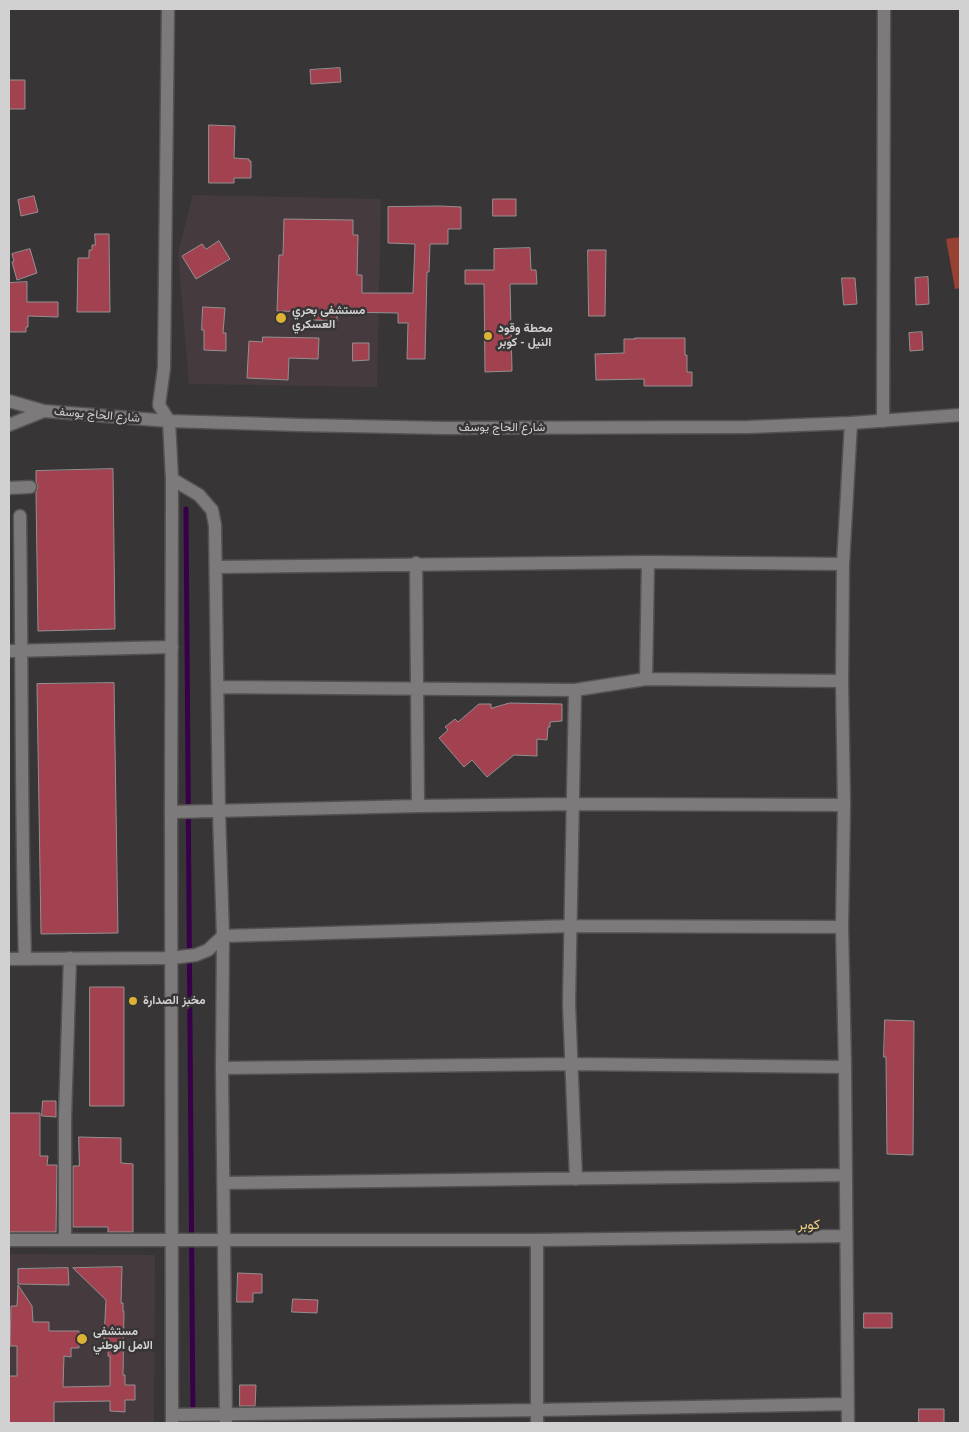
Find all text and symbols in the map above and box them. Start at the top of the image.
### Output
place label: مستشفى بحري العسكري [292,304,365,332]
marker: مستشفى بحري العسكري [274,311,288,325]
place label: محطة وقود النيل - كوبر [498,322,553,350]
marker: محطة وقود النيل - كوبر [482,330,494,342]
street label: شارع الحاج يوسف [53,404,141,426]
street label: شارع الحاج يوسف [459,421,545,435]
place label: مخبز الصدارة [143,994,206,1008]
marker: مخبز الصدارة [127,995,139,1007]
district label: كوبر [798,1217,820,1233]
place label: مستشفى الامل الوطني [93,1325,153,1353]
marker: مستشفى الامل الوطني [75,1332,89,1346]

